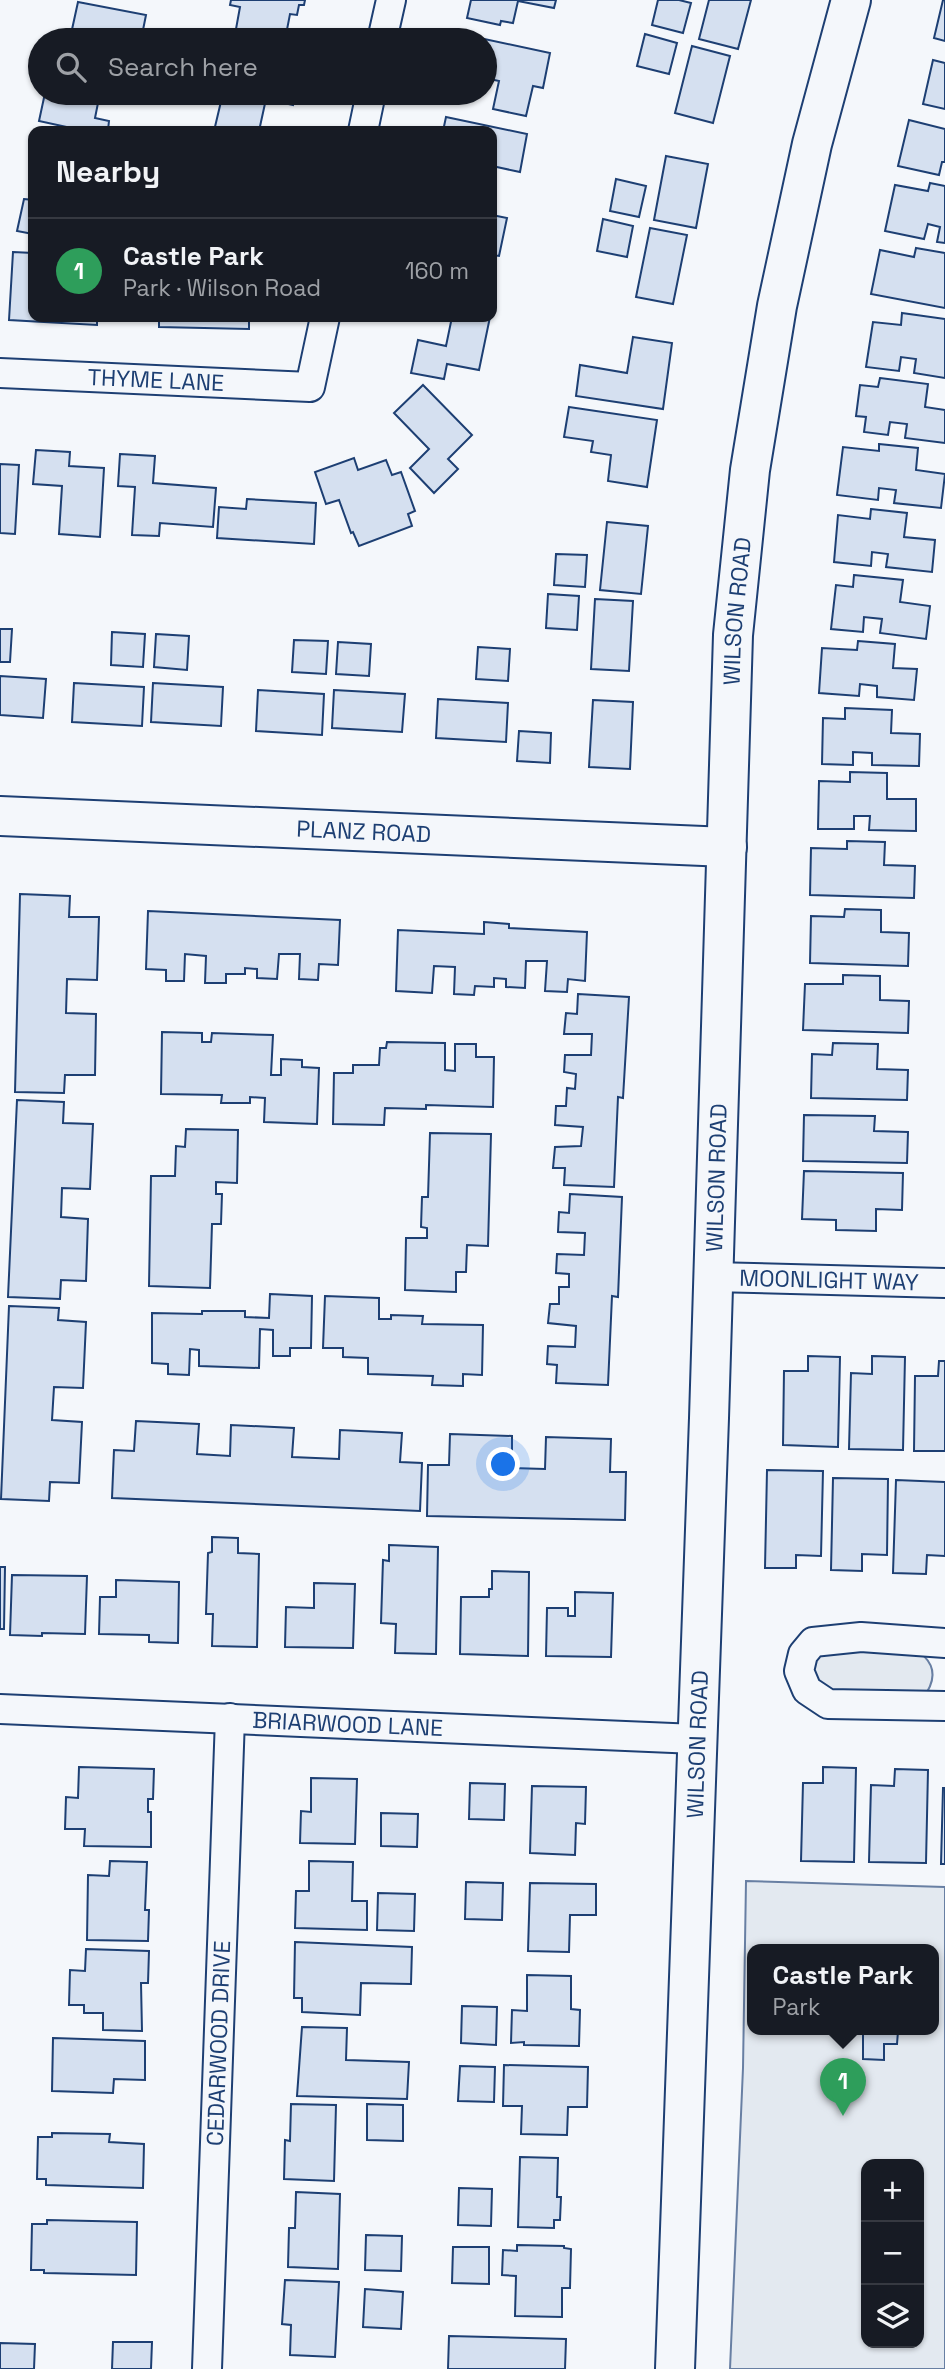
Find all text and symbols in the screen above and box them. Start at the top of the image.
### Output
search box [28,28,497,105]
icon: search [52,48,90,86]
text: Search here [108,50,258,84]
text: Nearby [56,152,160,191]
text: Castle Park [123,239,264,273]
text: 1 [74,256,84,286]
text: 160 m [405,256,469,286]
text: Park · Wilson Road [123,273,321,303]
street label: THYME LANE [87,362,225,398]
street label: WILSON ROAD [716,536,758,686]
street label: PLANZ ROAD [296,814,432,849]
street label: WILSON ROAD [699,1103,734,1252]
street label: MOONLIGHT WAY [739,1263,919,1297]
your location [486,1447,520,1481]
street label: WILSON ROAD [680,1670,715,1819]
street label: BRIARWOOD LANE [252,1705,444,1743]
street label: CEDARWOOD DRIVE [200,1940,237,2147]
popup [747,1944,939,2035]
text: Castle Park [773,1958,913,1992]
text: Park [773,1992,820,2022]
pin: 1 [820,2058,866,2116]
map controls [861,2159,924,2348]
button: + [861,2159,924,2222]
button: − [861,2222,924,2285]
button: layers [861,2285,924,2348]

